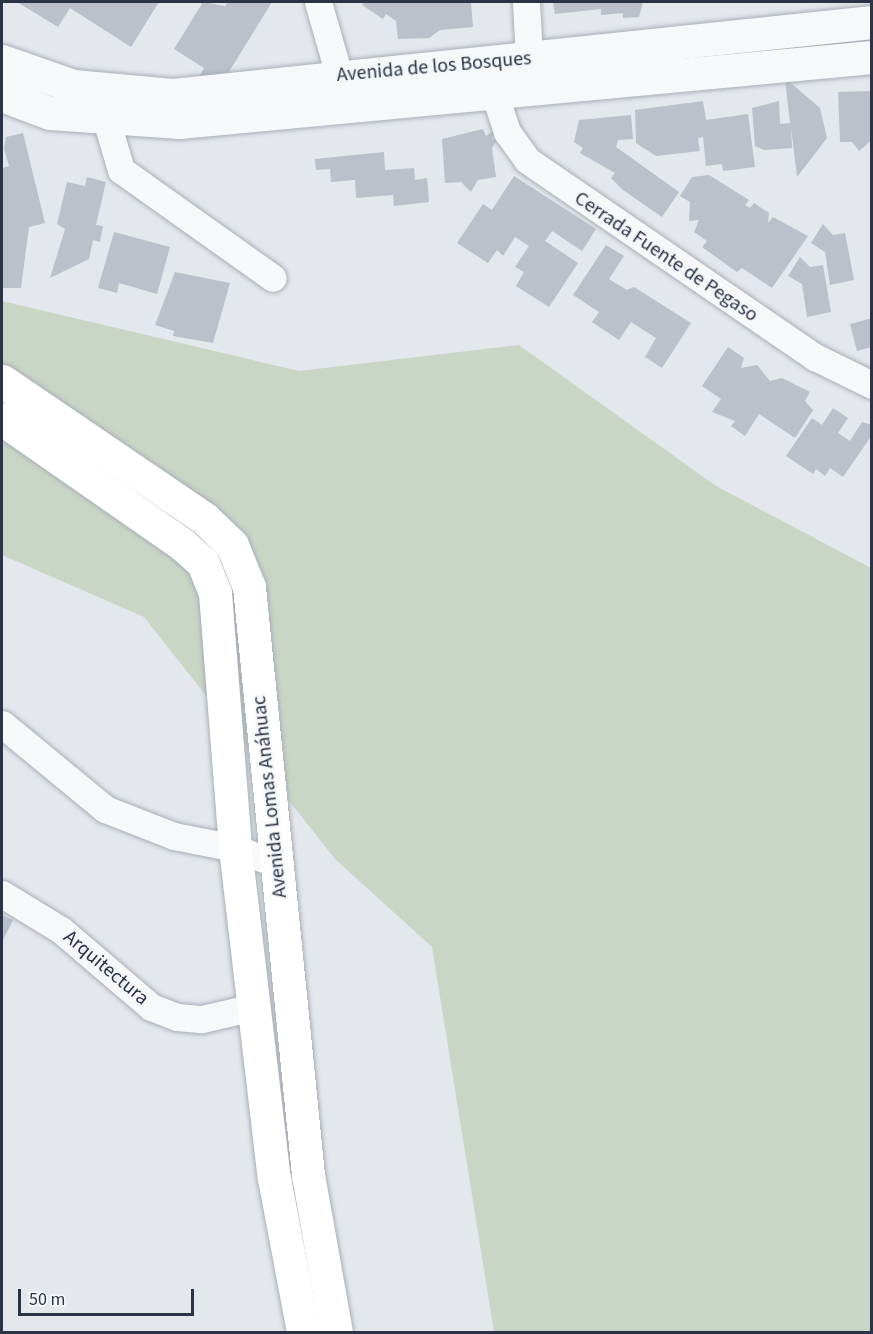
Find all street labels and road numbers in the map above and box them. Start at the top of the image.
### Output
street label: Avenida de los Bosques [336,47,532,87]
street label: Cerrada Fuente de Pegaso [570,187,762,327]
street label: Avenida Lomas Anáhuac [247,695,293,899]
street label: Arquitectura [58,925,154,1011]

